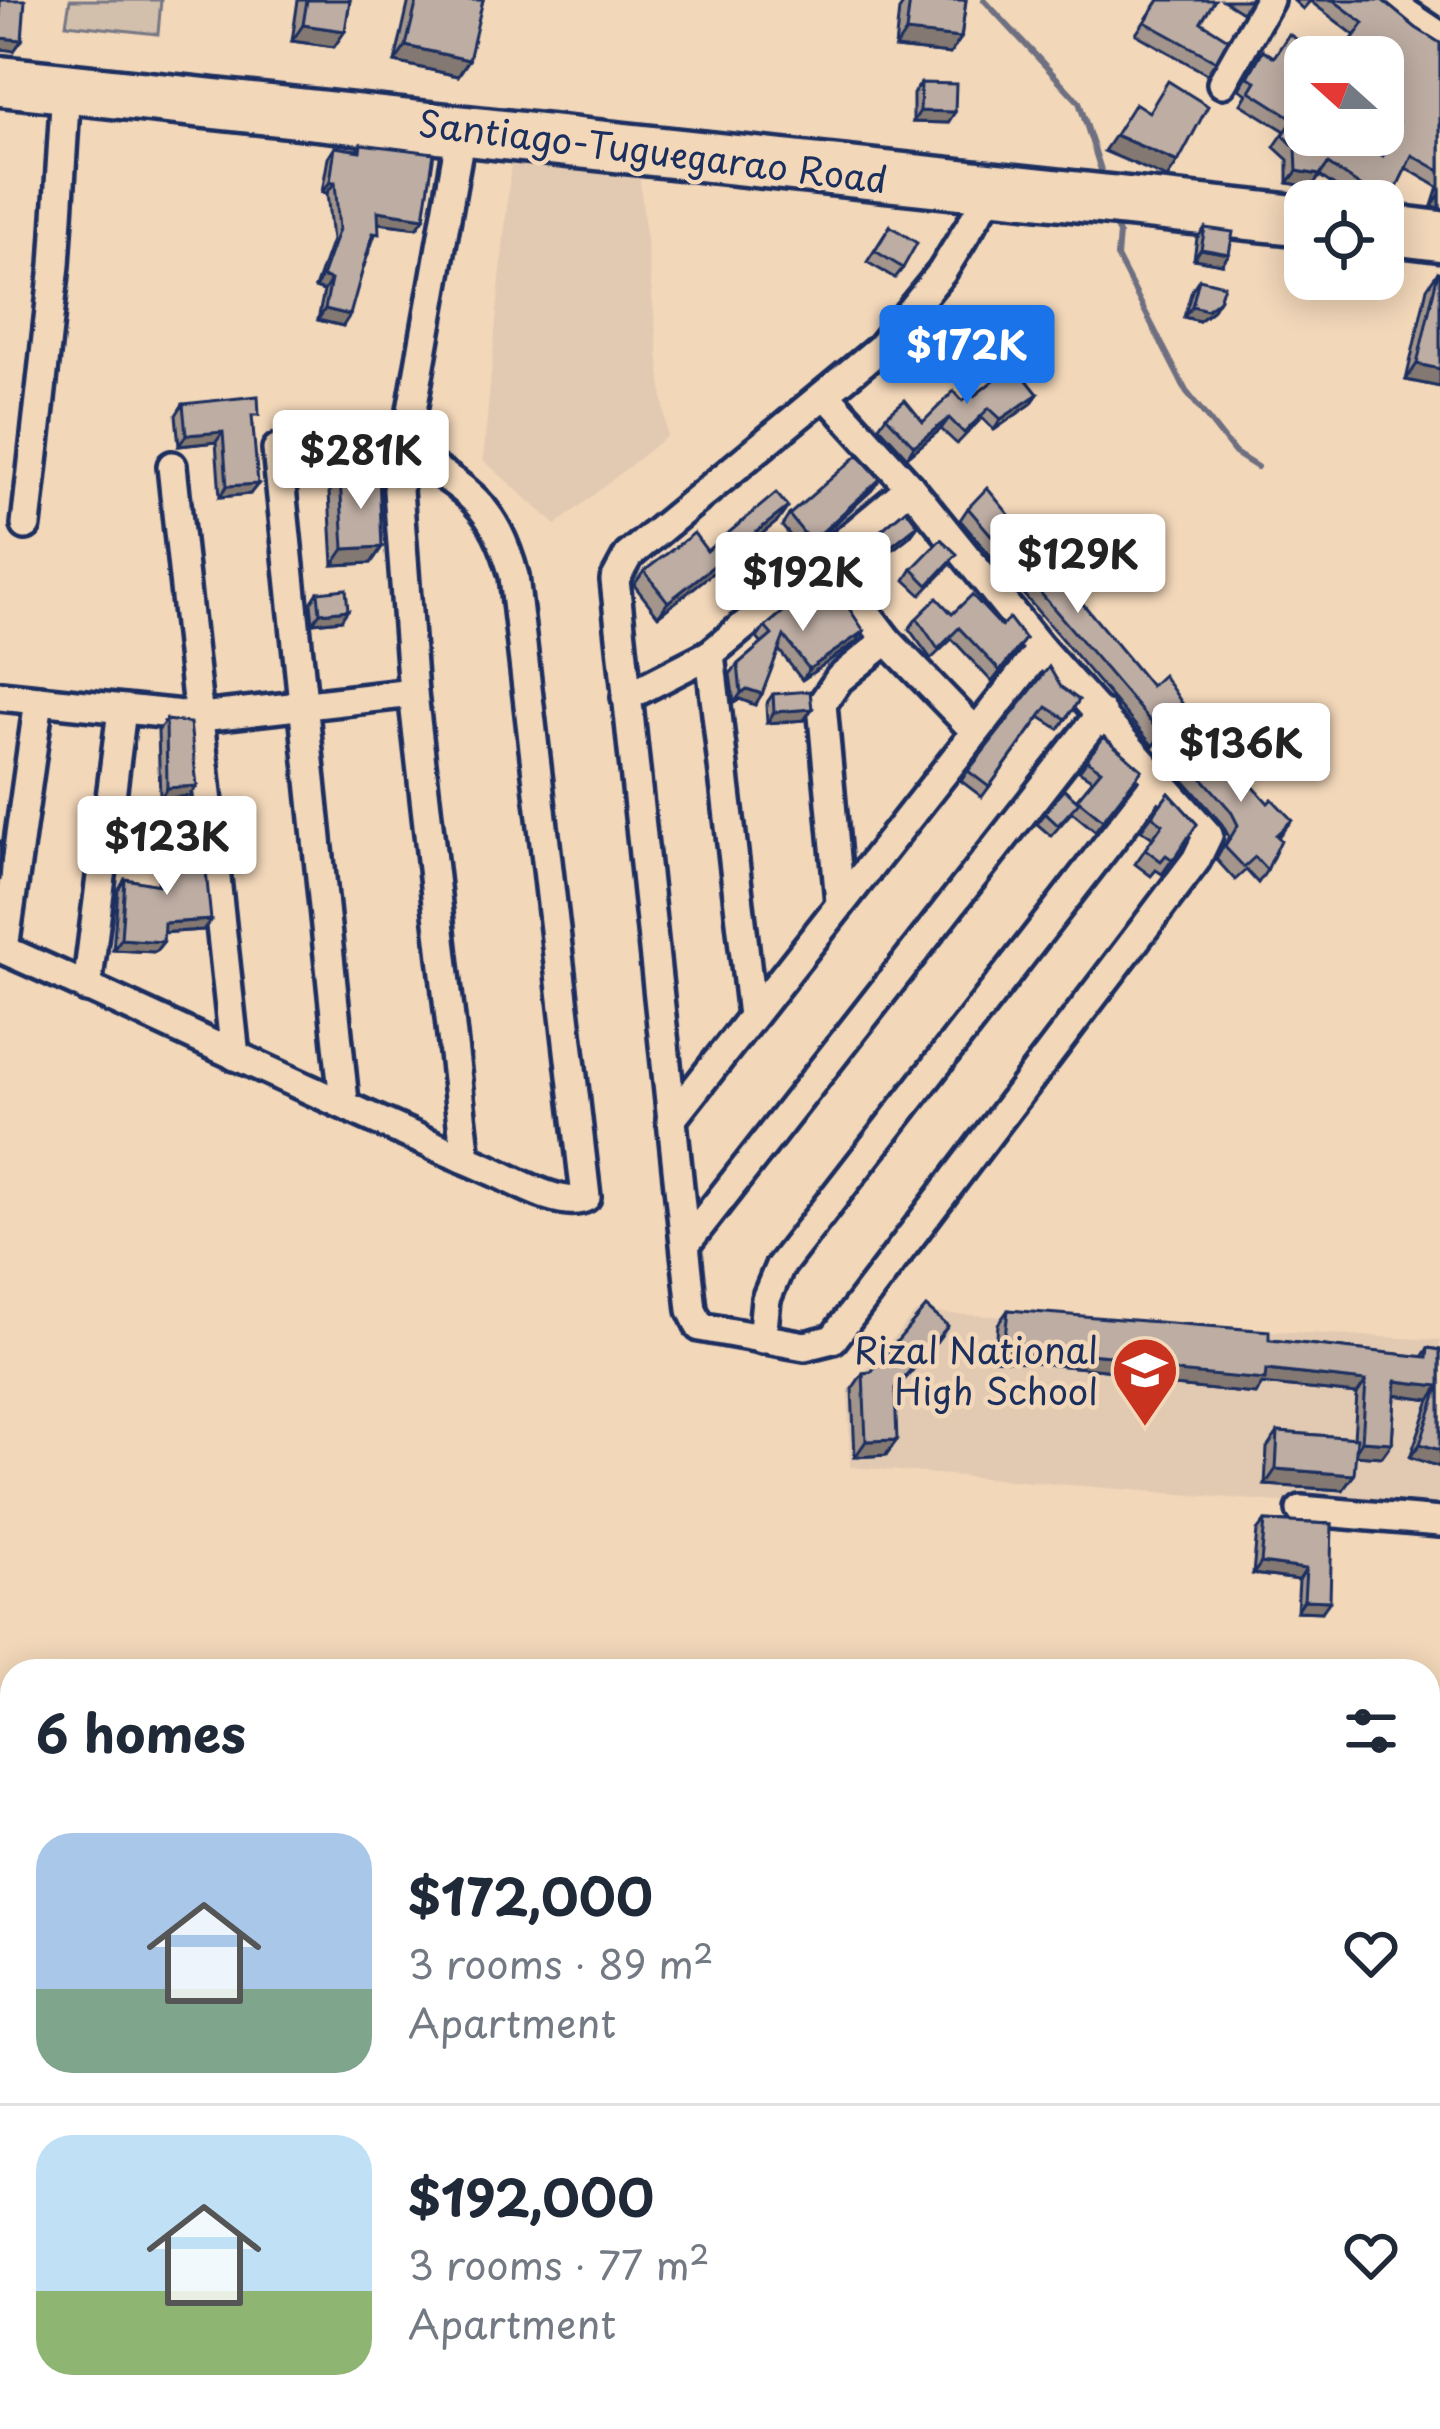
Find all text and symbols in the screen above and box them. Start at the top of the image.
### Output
north arrow [1284,36,1404,156]
map controls [1284,36,1404,300]
street label: Santiago-Tuguegarao Road [415,94,891,206]
button: locate [1284,180,1404,300]
pin: $172K [883,305,1051,407]
text: $172K [906,314,1028,373]
pin: $281K [277,410,445,512]
text: $281K [300,419,422,478]
pin: $129K [994,514,1162,616]
text: $129K [1017,523,1139,582]
pin: $192K [719,532,887,634]
text: $192K [743,541,863,600]
pin: $136K [1157,703,1325,805]
text: $136K [1179,712,1303,771]
pin: $123K [83,796,251,898]
text: $123K [104,805,230,864]
place label: Rizal National High School [854,1322,1098,1417]
school or university icon: Rizal National High School [1110,1335,1180,1429]
text: 6 homes [36,1693,246,1770]
icon: filters [1338,1698,1404,1764]
text: $172,000 [408,1856,653,1933]
icon: home [132,1881,276,2025]
icon: heart [1338,1920,1404,1986]
text: 3 rooms · 89 m² [408,1933,714,1992]
text: Apartment [408,1992,616,2051]
text: $192,000 [408,2157,654,2234]
icon: home [132,2183,276,2327]
icon: heart [1338,2222,1404,2288]
text: 3 rooms · 77 m² [408,2234,710,2293]
text: Apartment [408,2293,616,2352]

